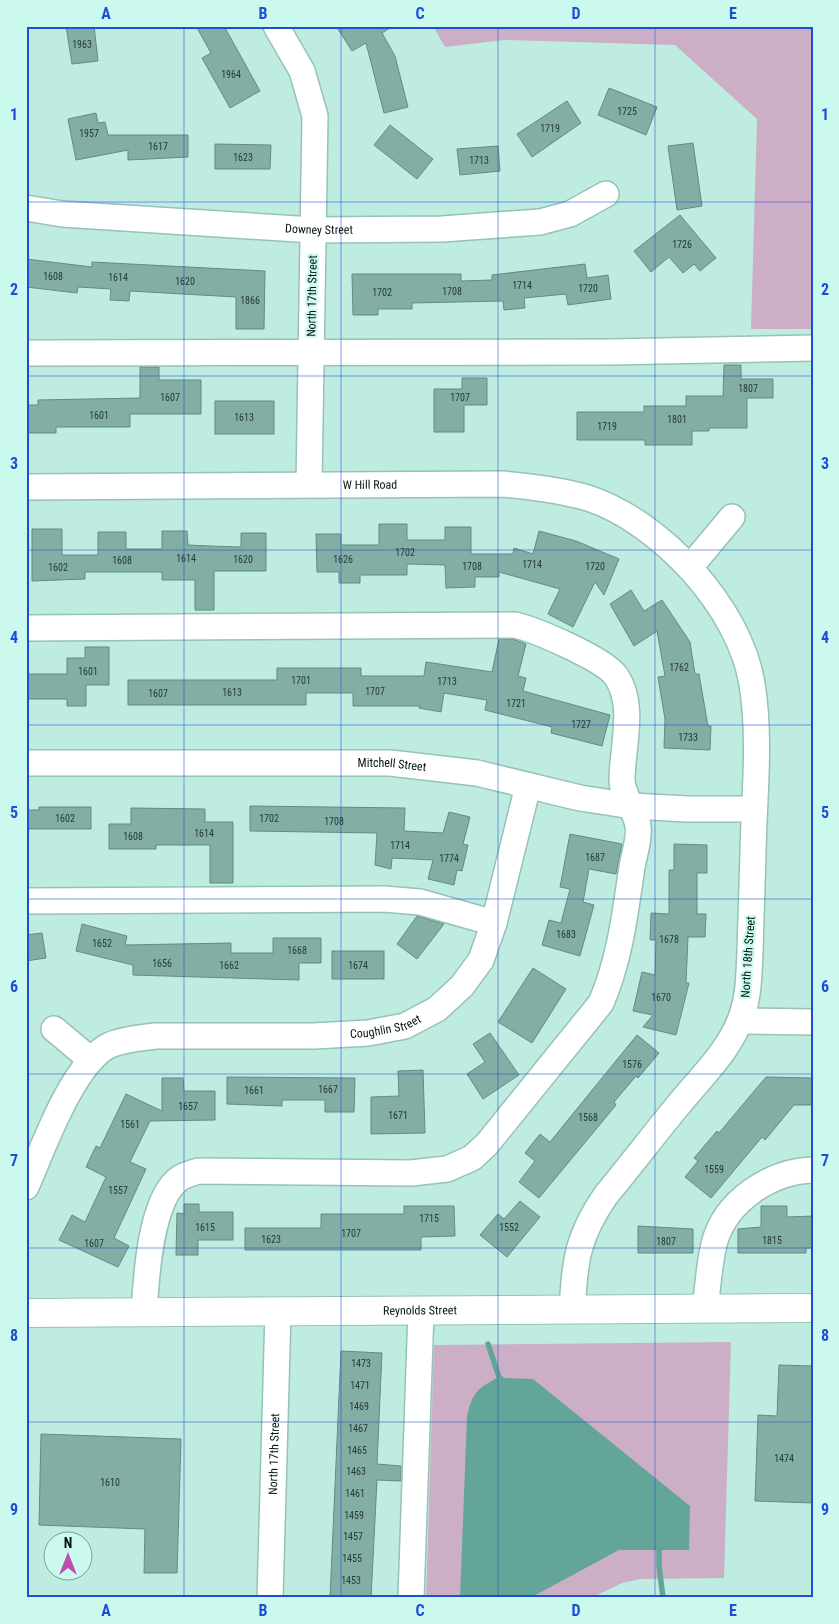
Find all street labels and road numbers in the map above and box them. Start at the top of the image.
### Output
street label: Downey Street [285,221,353,237]
street label: North 17th Street [304,255,320,337]
street label: W Hill Road [343,478,397,492]
street label: Mitchell Street [358,756,427,774]
street label: North 18th Street [738,915,758,998]
street label: Coughlin Street [350,1012,424,1041]
street label: Reynolds Street [383,1303,457,1318]
street label: North 17th Street [266,1413,282,1495]

